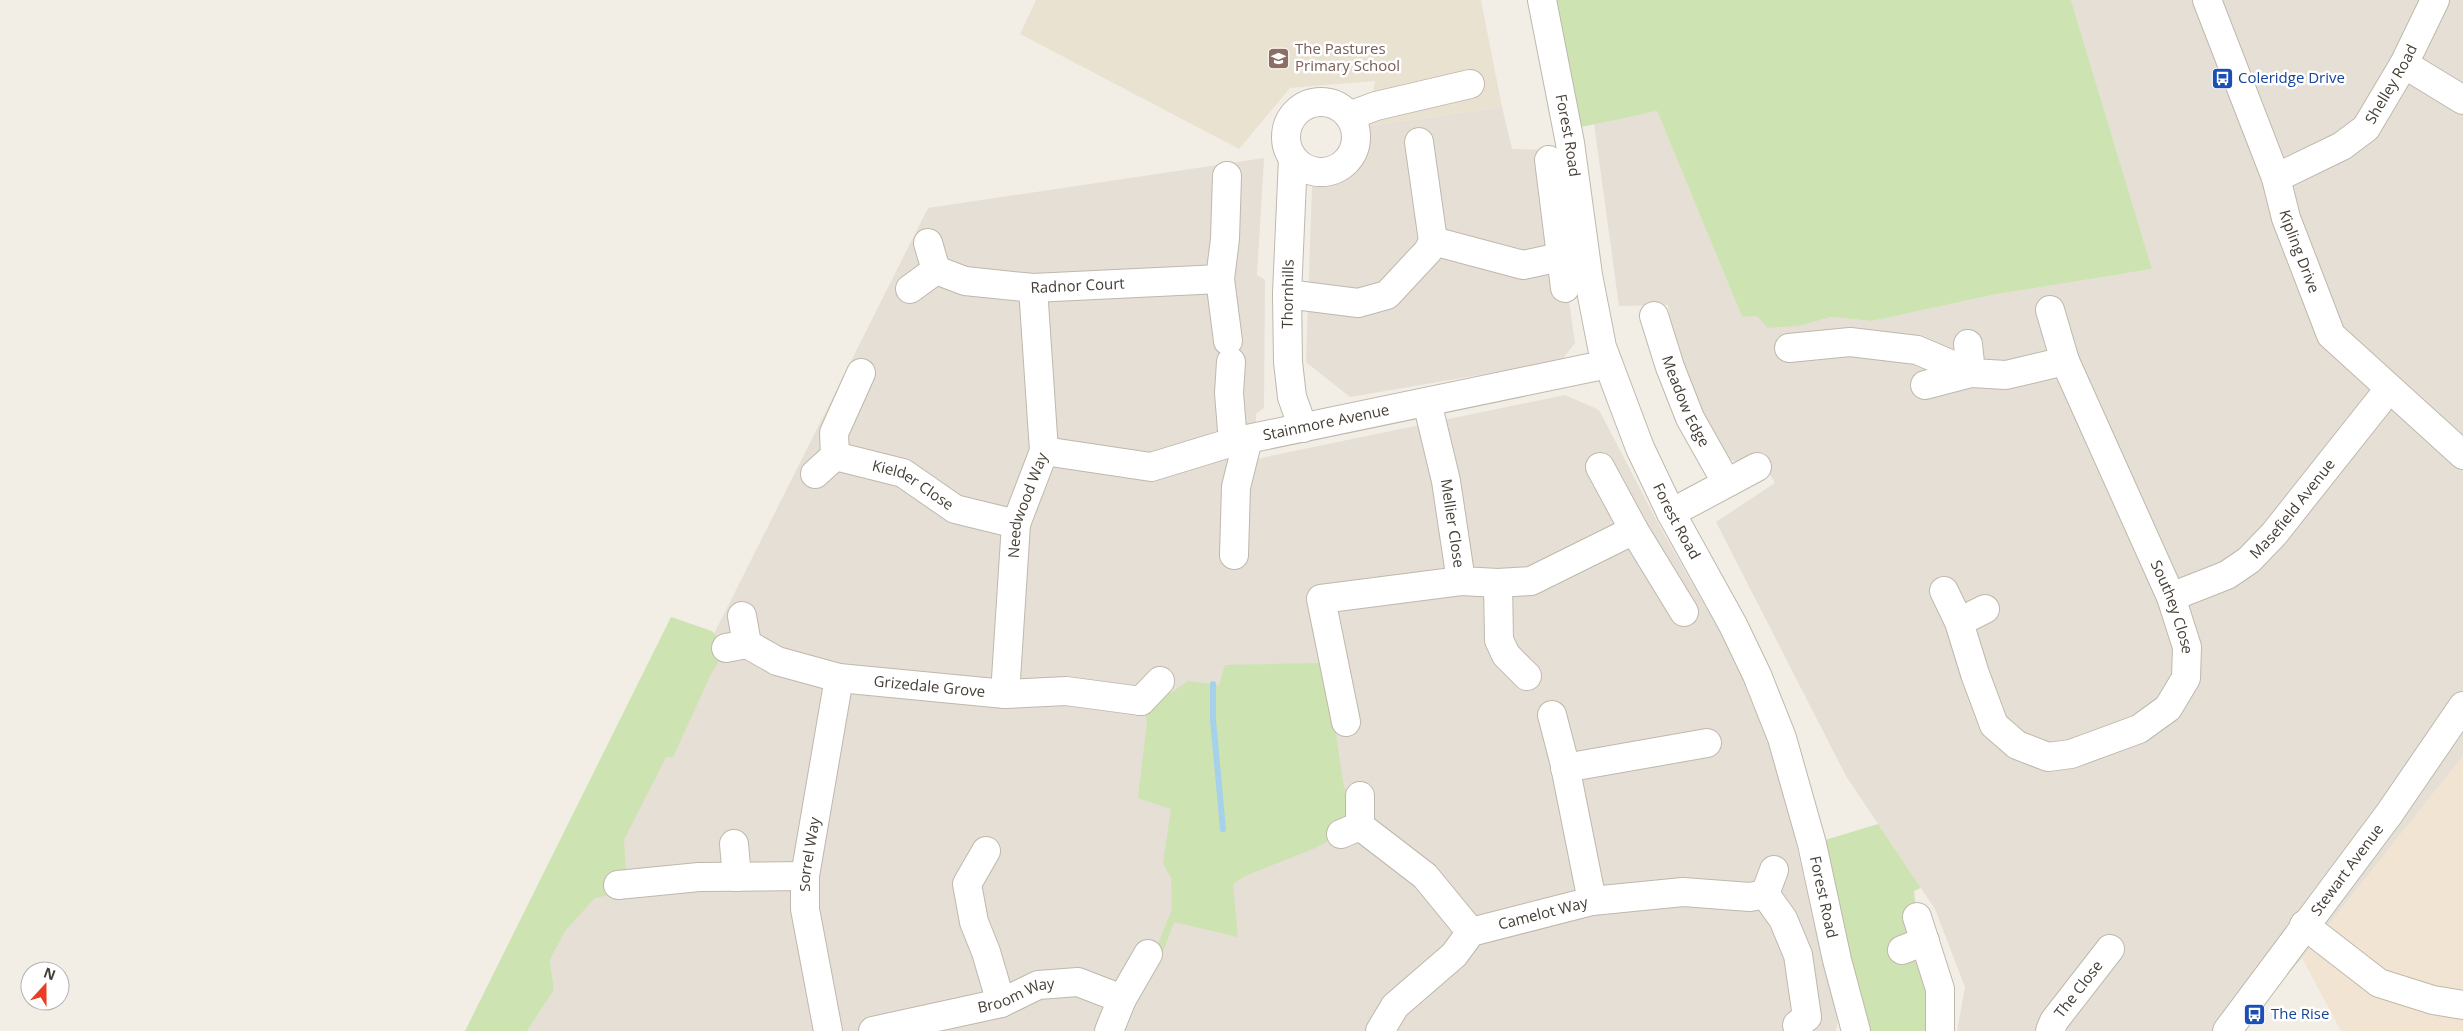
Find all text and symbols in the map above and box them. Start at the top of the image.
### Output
place label: The Pastures Primary School [1295,38,1400,75]
street label: Shelley Road [2360,40,2421,127]
school or university icon: The Pastures Primary School [1267,46,1291,70]
bus stop icon: Coleridge Drive [2210,66,2234,90]
place label: Coleridge Drive [2238,67,2345,87]
street label: Forest Road [1552,92,1586,178]
street label: Kipling Drive [2275,208,2325,296]
street label: Thornhills [1276,259,1298,329]
street label: Radnor Court [1030,273,1125,297]
street label: Meadow Edge [1658,353,1715,450]
street label: Stainmore Avenue [1261,399,1391,445]
street label: Needwood Way [1003,449,1052,559]
street label: Masefield Avenue [2245,454,2339,562]
street label: Kielder Close [870,455,958,514]
street label: Mellier Close [1437,477,1470,569]
street label: Forest Road [1649,479,1706,562]
street label: Southey Close [2147,557,2198,654]
street label: Grizedale Grove [873,670,986,701]
street label: Sorrel Way [794,815,824,892]
street label: Stewart Avenue [2306,819,2387,919]
street label: Forest Road [1806,854,1843,940]
street label: Camelot Way [1496,891,1590,934]
street label: The Close [2049,956,2107,1021]
north arrow [20,961,70,1011]
text: N [41,962,59,984]
street label: Broom Way [975,973,1056,1017]
bus stop icon: The Rise [2243,1002,2267,1026]
place label: The Rise [2271,1003,2329,1023]

